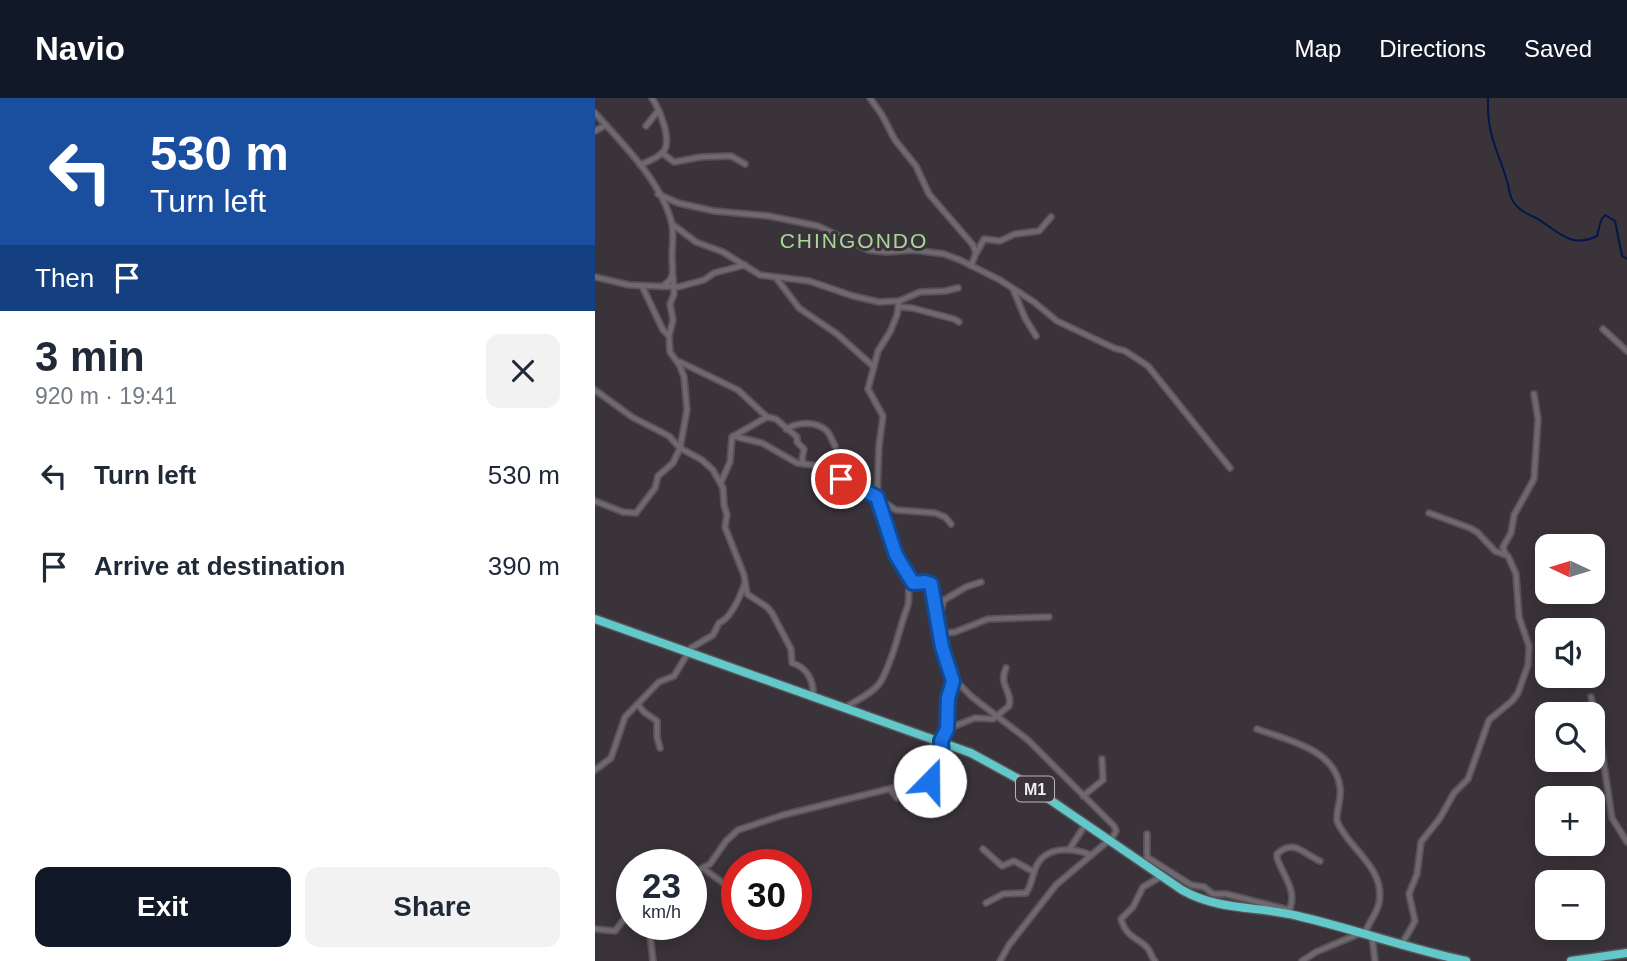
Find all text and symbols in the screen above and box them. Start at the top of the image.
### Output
text: Navio [35,30,125,67]
text: Map [1295,35,1341,62]
text: Directions [1379,35,1486,62]
text: Saved [1524,35,1592,62]
icon: left [35,126,126,217]
text: 530 m [150,126,289,180]
text: Turn left [150,183,266,219]
district label: CHINGONDO [780,229,928,252]
icon: arrive [108,259,146,297]
text: Then [35,263,94,293]
text: 3 min [35,333,145,380]
button: close [486,334,560,408]
text: 920 m · 19:41 [35,383,177,409]
pin [811,449,871,509]
icon: left [35,457,73,495]
text: Turn left [94,460,196,490]
text: 530 m [488,460,560,490]
icon: arrive [822,460,860,498]
north arrow [1535,534,1605,604]
map controls [1535,534,1605,940]
icon: arrive [35,548,73,586]
text: Arrive at destination [94,551,345,581]
text: 390 m [488,551,560,581]
button: sound [1535,618,1605,688]
button: search [1535,702,1605,772]
position arrow [893,744,967,818]
road number: M1 [1016,776,1054,802]
button: + [1535,786,1605,856]
speed limit sign: 30 [721,849,812,940]
text: 23 [642,866,681,905]
button: Exit [35,867,291,947]
button: Share [305,867,560,947]
button: − [1535,870,1605,940]
text: km/h [642,902,681,922]

